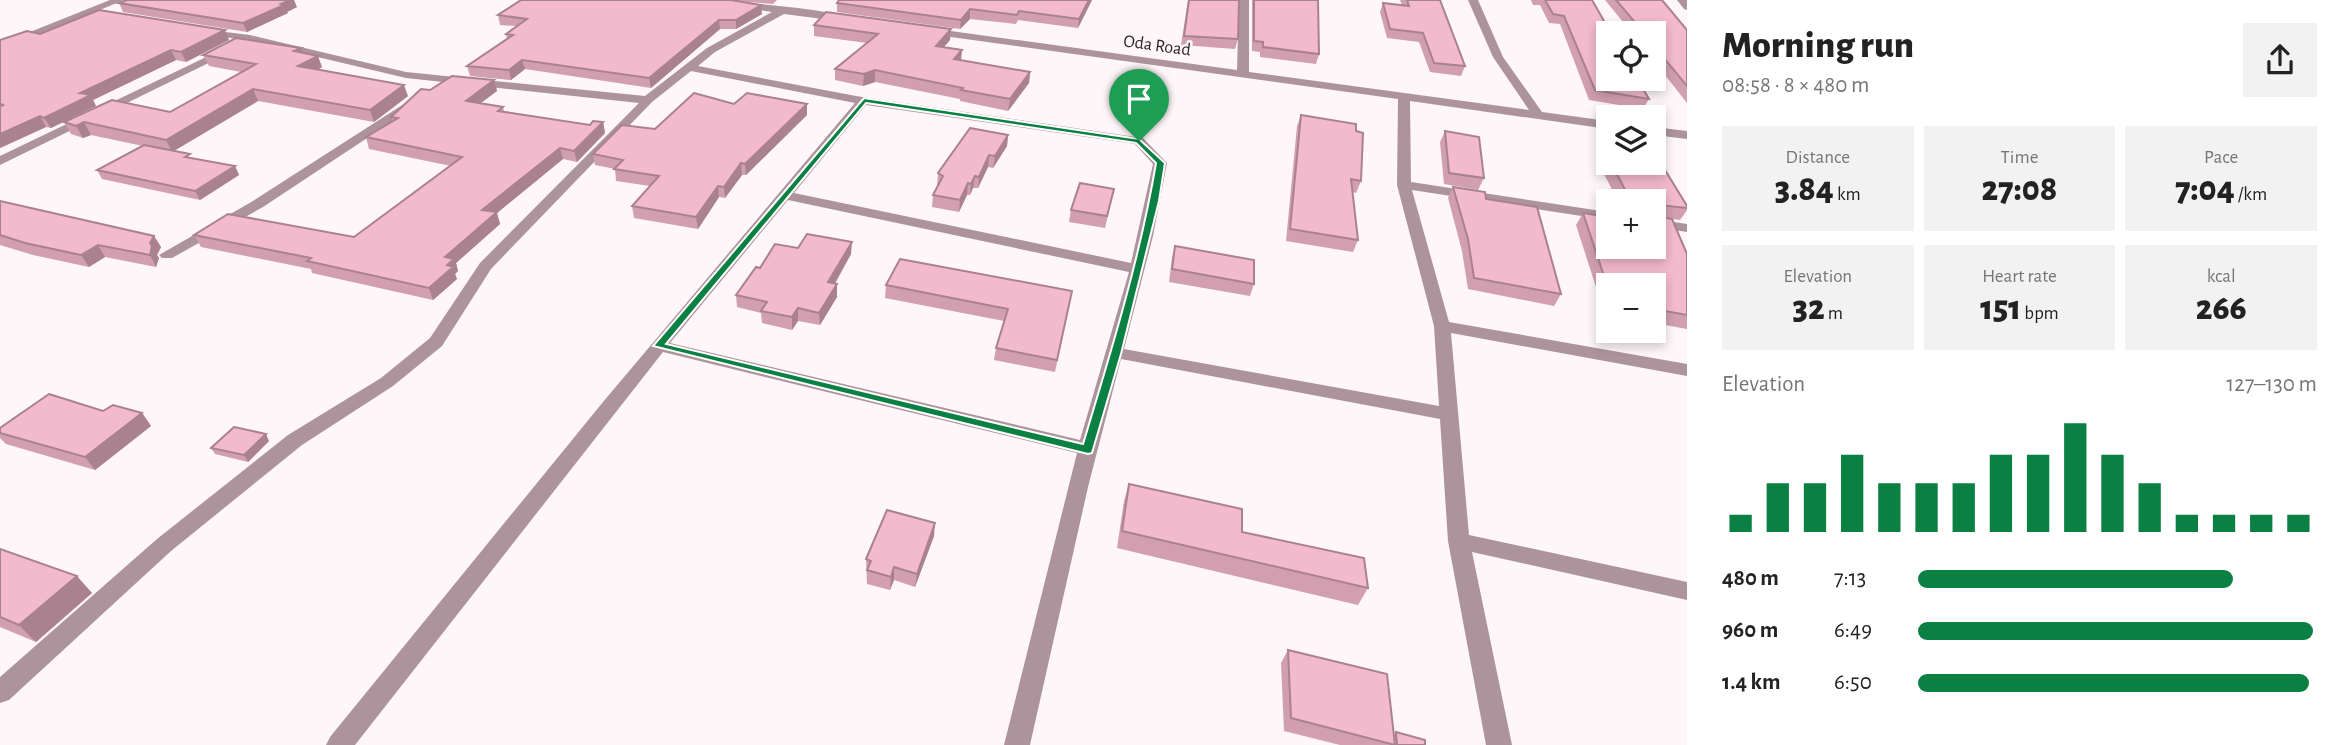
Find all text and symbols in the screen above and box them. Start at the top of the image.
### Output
map controls [1596,21,1666,343]
button: locate [1596,21,1666,91]
button: share [2243,23,2317,97]
text: Morning run [1722,27,1914,65]
street label: Oda Road [1122,32,1192,60]
pin [1109,69,1169,141]
text: 08:58 · 8 × 480 m [1722,74,1870,97]
icon: arrive [1120,80,1158,118]
button: layers [1596,105,1666,175]
text: Distance [1786,148,1850,167]
text: Time [2001,148,2038,167]
text: Pace [2204,148,2238,167]
text: 3.84 [1775,172,1834,207]
text: 27:08 [1982,172,2057,207]
text: 7:04 [2175,172,2235,207]
text: km [1834,185,1861,204]
text: /km [2235,185,2267,204]
button: + [1596,189,1666,259]
text: Elevation [1783,267,1852,286]
text: Heart rate [1982,267,2057,286]
text: kcal [2207,267,2236,286]
button: − [1596,273,1666,343]
text: 32 [1793,291,1825,326]
text: 151 [1980,291,2021,326]
text: 266 [2196,291,2247,326]
text: m [1825,304,1843,323]
text: bpm [2021,304,2059,323]
text: Elevation [1722,373,1805,396]
text: 127–130 m [2226,373,2317,396]
text: 480 m [1722,567,1779,590]
text: 7:13 [1834,567,1866,590]
text: 960 m [1722,619,1778,642]
text: 6:49 [1834,619,1872,642]
text: 1.4 km [1722,671,1781,694]
text: 6:50 [1834,671,1872,694]

